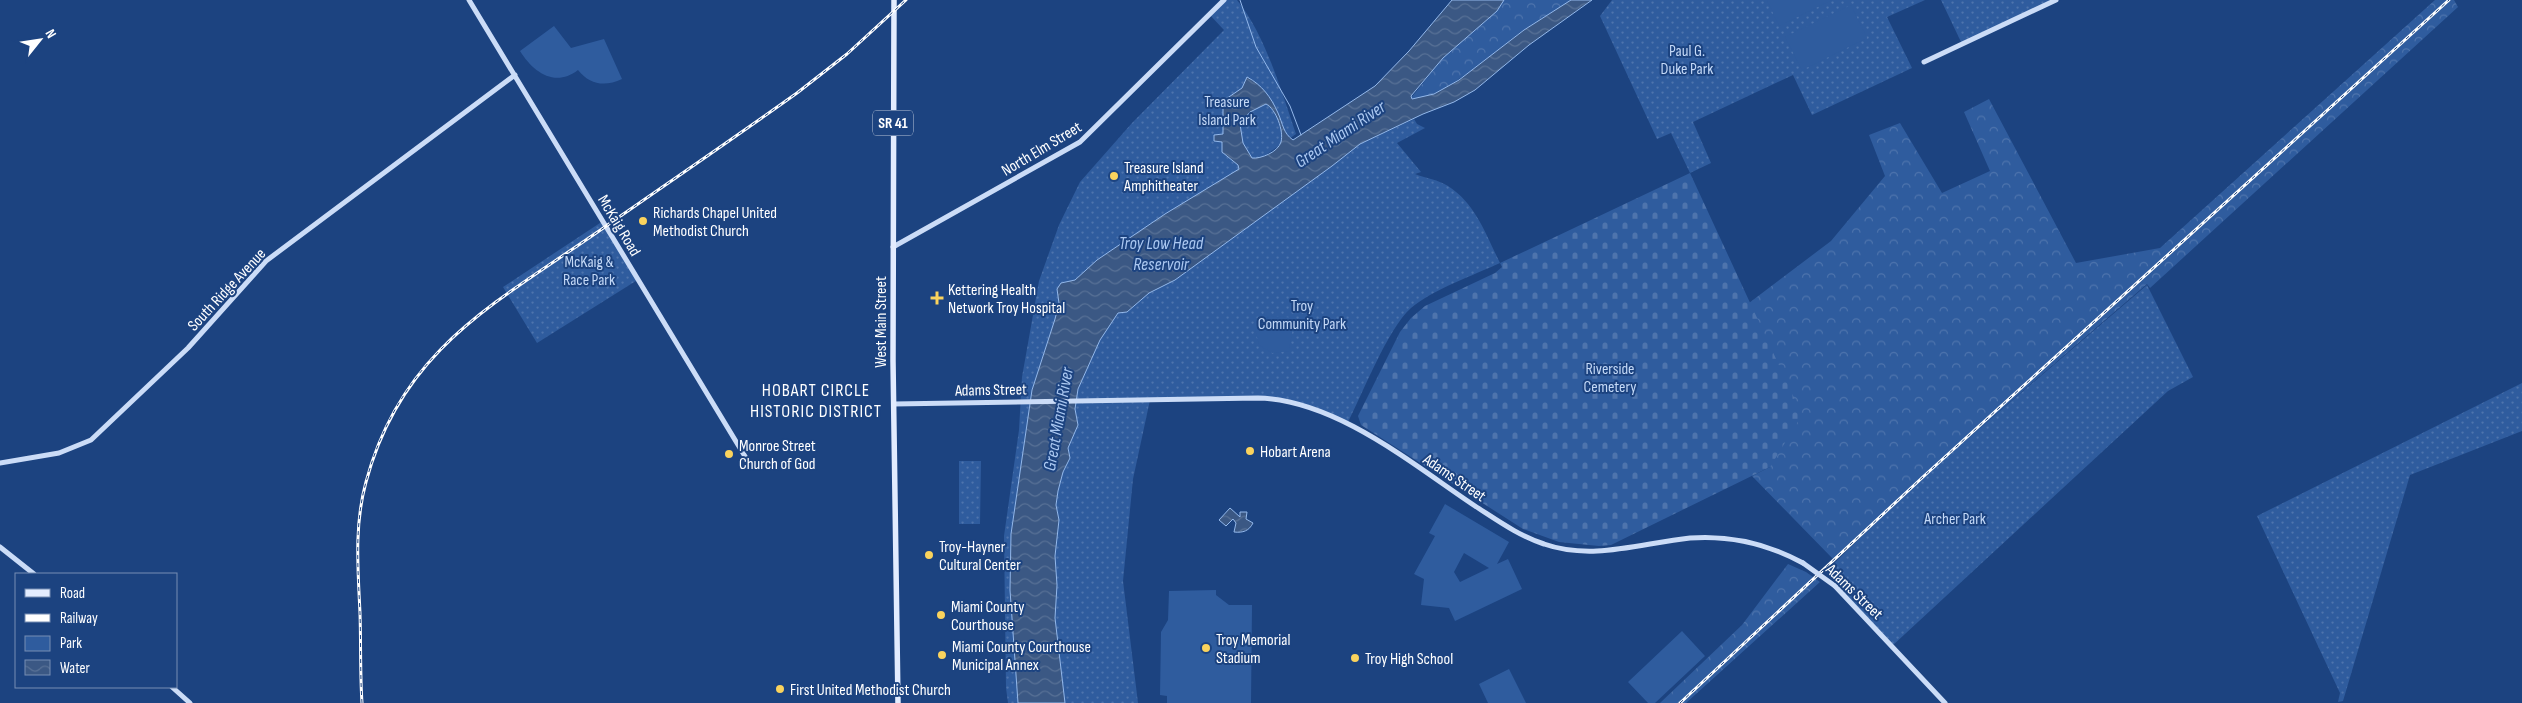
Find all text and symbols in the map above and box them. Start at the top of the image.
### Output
north arrow [15,15,65,65]
text: N [42,26,60,41]
park label: Paul G. Duke Park [1661,42,1713,79]
park label: Treasure Island Park [1198,93,1256,130]
water label: Great Miami River [1291,96,1390,172]
road number: SR 41 [873,110,913,136]
street label: North Elm Street [998,118,1085,181]
place label: Treasure Island Amphitheater [1123,159,1204,196]
marker: Treasure Island Amphitheater [1108,170,1120,182]
street label: McKaig Road [593,192,644,260]
place label: Richards Chapel United Methodist Church [653,204,777,241]
marker: Richards Chapel United Methodist Church [637,215,649,227]
water label: Troy Low Head Reservoir [1119,233,1204,275]
street label: South Ridge Avenue [184,245,270,335]
park label: McKaig & Race Park [563,253,615,290]
street label: West Main Street [872,276,891,368]
place label: Kettering Health Network Troy Hospital [948,281,1065,318]
marker: Kettering Health Network Troy Hospital [930,291,944,305]
park label: Troy Community Park [1258,297,1346,334]
park label: Riverside Cemetery [1584,360,1636,397]
water label: Great Miami River [1039,365,1078,473]
district label: HOBART CIRCLE HISTORIC DISTRICT [750,380,882,422]
street label: Adams Street [954,380,1027,401]
place label: Monroe Street Church of God [739,437,816,474]
place label: Hobart Arena [1260,443,1331,462]
marker: Hobart Arena [1244,445,1256,457]
marker: Monroe Street Church of God [723,448,735,460]
street label: Adams Street [1418,450,1489,506]
park label: Archer Park [1923,510,1986,529]
place label: Troy-Hayner Cultural Center [939,538,1021,575]
marker: Troy-Hayner Cultural Center [923,549,935,561]
street label: Adams Street [1821,560,1886,624]
legend [15,573,178,688]
text: Road [60,584,85,603]
place label: Miami County Courthouse [951,598,1024,635]
text: Railway [60,609,98,628]
marker: Miami County Courthouse [935,609,947,621]
place label: Troy Memorial Stadium [1216,631,1290,668]
text: Park [60,634,82,653]
place label: Miami County Courthouse Municipal Annex [952,638,1091,675]
marker: Troy Memorial Stadium [1200,642,1212,654]
marker: Miami County Courthouse Municipal Annex [936,649,948,661]
place label: Troy High School [1365,650,1453,669]
marker: Troy High School [1349,652,1361,664]
text: Water [60,659,91,678]
place label: First United Methodist Church [790,681,951,700]
marker: First United Methodist Church [774,683,786,695]

